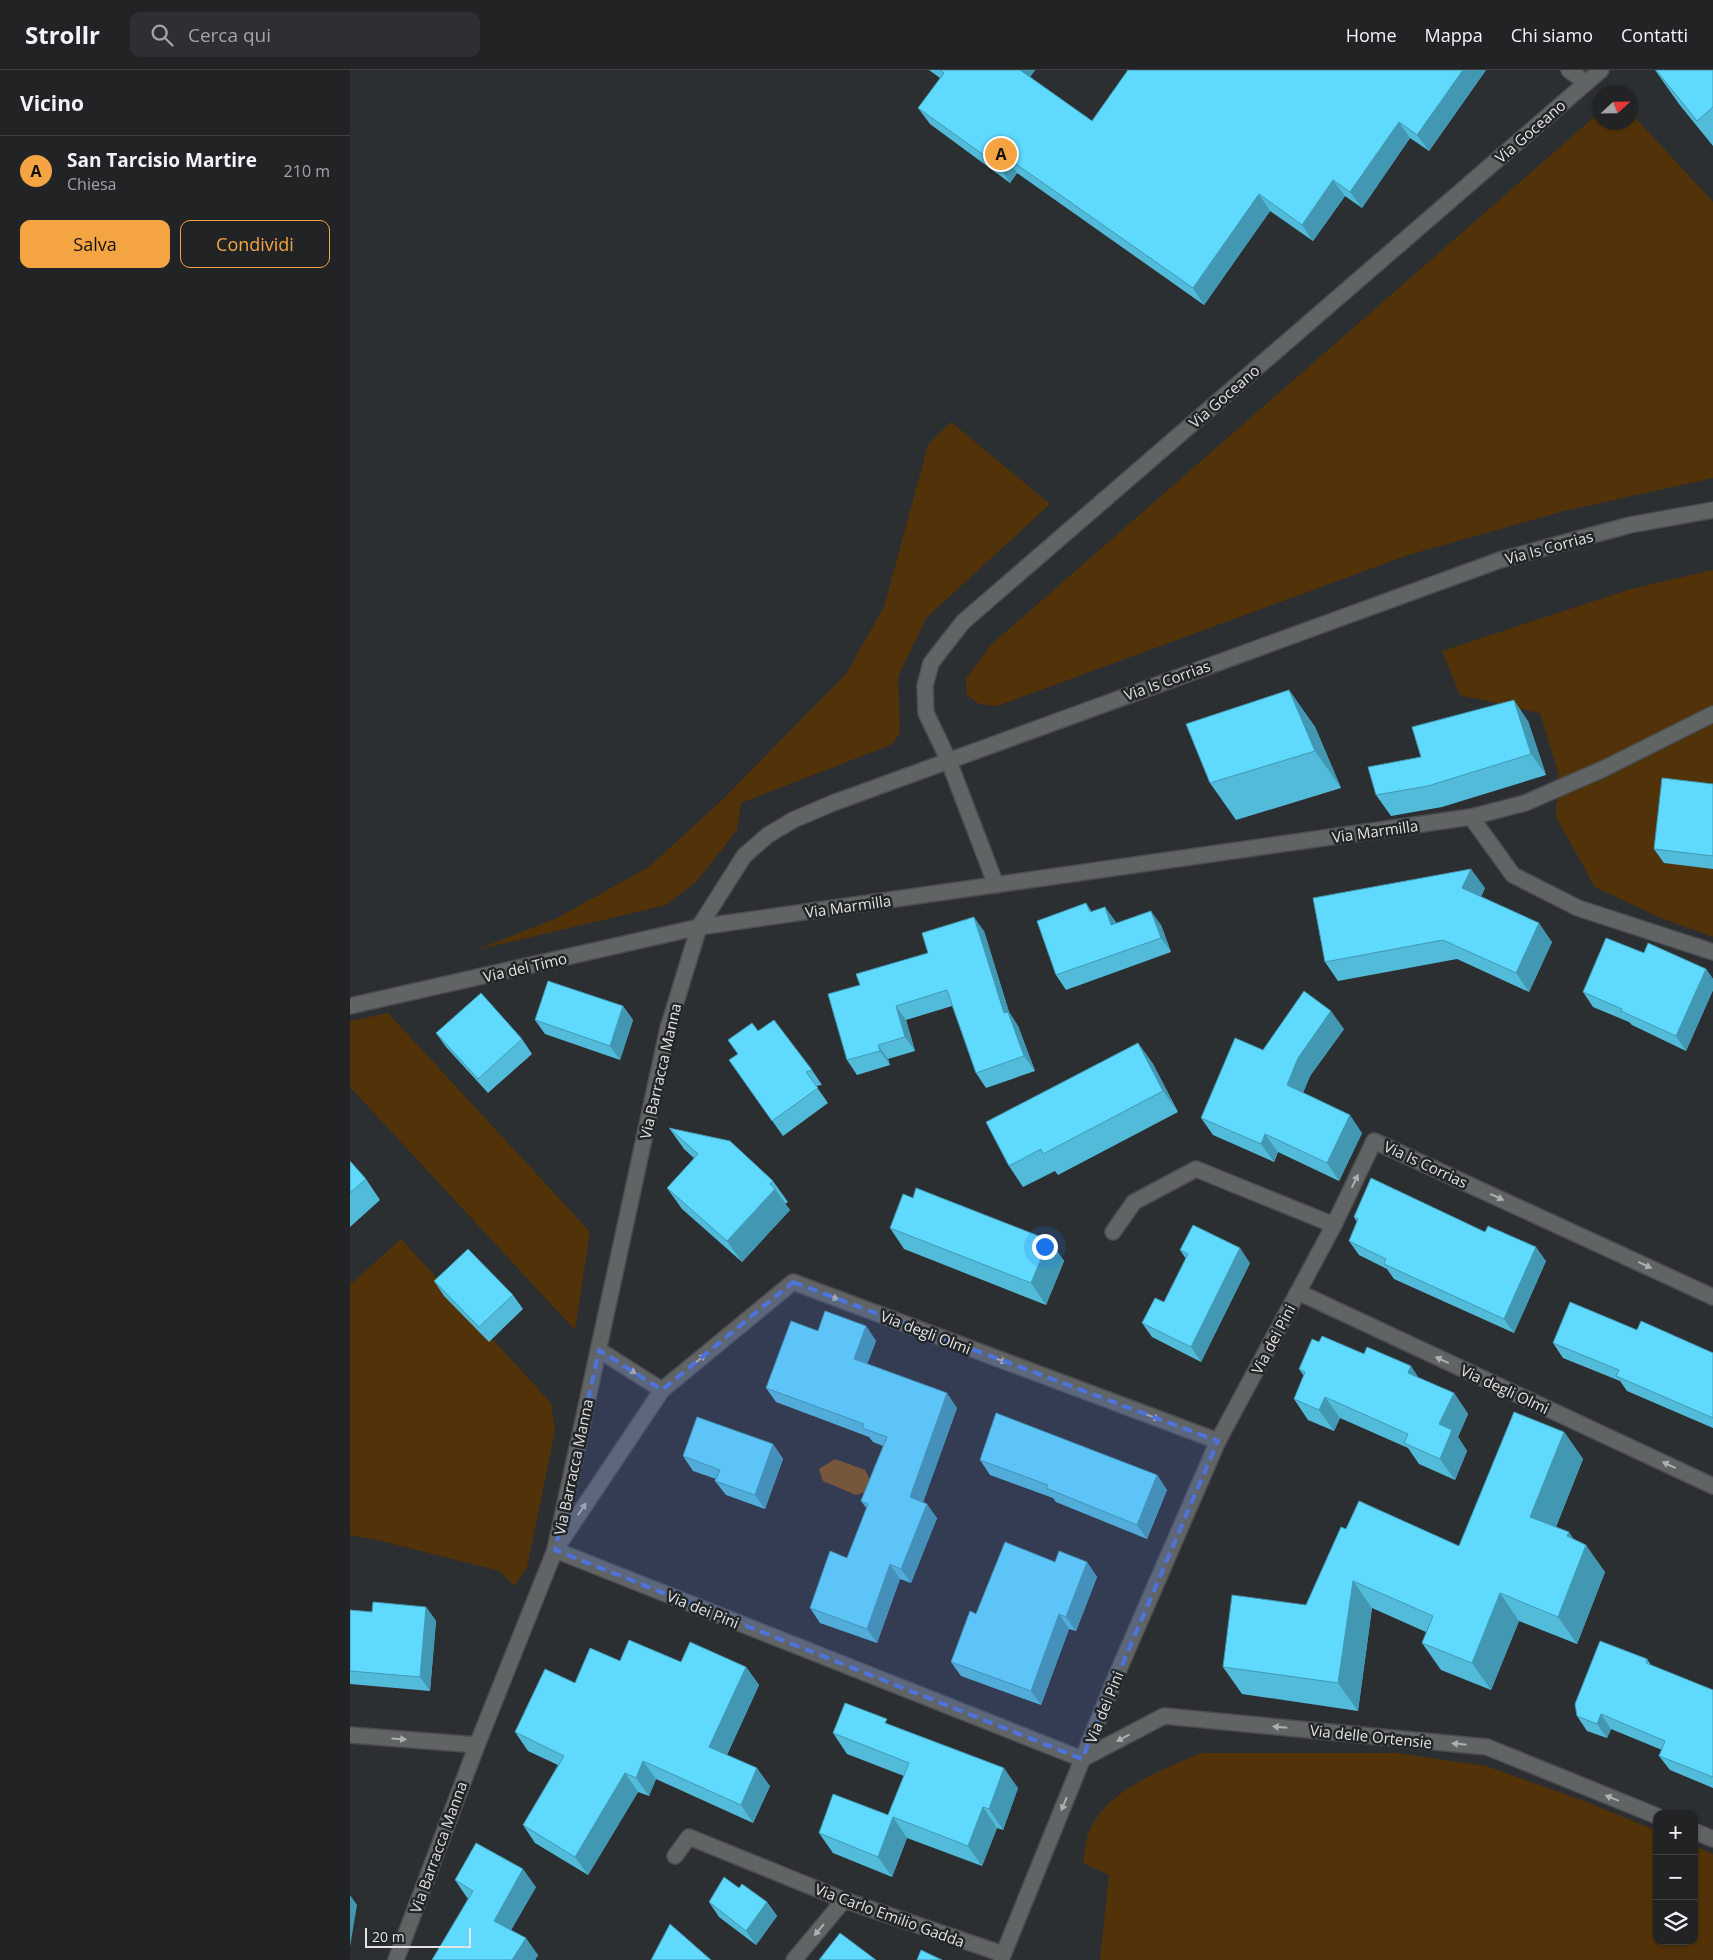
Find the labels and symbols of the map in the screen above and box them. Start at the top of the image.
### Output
north arrow [1593,85,1638,130]
street label: Via Goceano [1491,95,1569,167]
pin: A [985,135,1017,173]
street label: Via Goceano [1185,360,1263,432]
street label: Via Is Corrias [1503,526,1595,568]
street label: Via Is Corrias [1121,655,1213,705]
street label: Via Marmilla [1331,815,1419,847]
street label: Via Marmilla [804,890,892,922]
street label: Via del Timo [481,948,569,986]
street label: Via Barracca Manna [635,1001,685,1141]
street label: Via Is Corrias [1381,1136,1471,1192]
one-way arrow [1351,1174,1359,1188]
one-way arrow [1490,1194,1504,1202]
your location [1032,1234,1058,1260]
one-way arrow [1638,1261,1652,1269]
one-way arrow [825,1293,840,1301]
street label: Via dei Pini [1246,1301,1300,1377]
street label: Via degli Olmi [878,1306,974,1358]
one-way arrow [693,1353,706,1364]
one-way arrow [1435,1355,1449,1363]
one-way arrow [993,1357,1008,1364]
street label: Via degli Olmi [1458,1360,1552,1418]
one-way arrow [624,1365,637,1375]
street label: Via Barracca Manna [549,1397,597,1537]
one-way arrow [1145,1414,1160,1421]
one-way arrow [1662,1461,1676,1469]
one-way arrow [577,1502,587,1516]
street label: Via dei Pini [664,1585,742,1633]
street label: Via dei Pini [1080,1668,1128,1746]
street label: Via delle Ortensie [1309,1720,1433,1752]
one-way arrow [1272,1723,1288,1731]
one-way arrow [1117,1733,1130,1742]
one-way arrow [391,1735,407,1743]
one-way arrow [1451,1740,1467,1748]
street label: Via Barracca Manna [405,1778,471,1916]
one-way arrow [1604,1793,1619,1801]
one-way arrow [1060,1797,1067,1812]
street label: Via Carlo Emilio Gadda [812,1879,968,1951]
one-way arrow [814,1924,825,1936]
scale bar [365,1925,471,1948]

